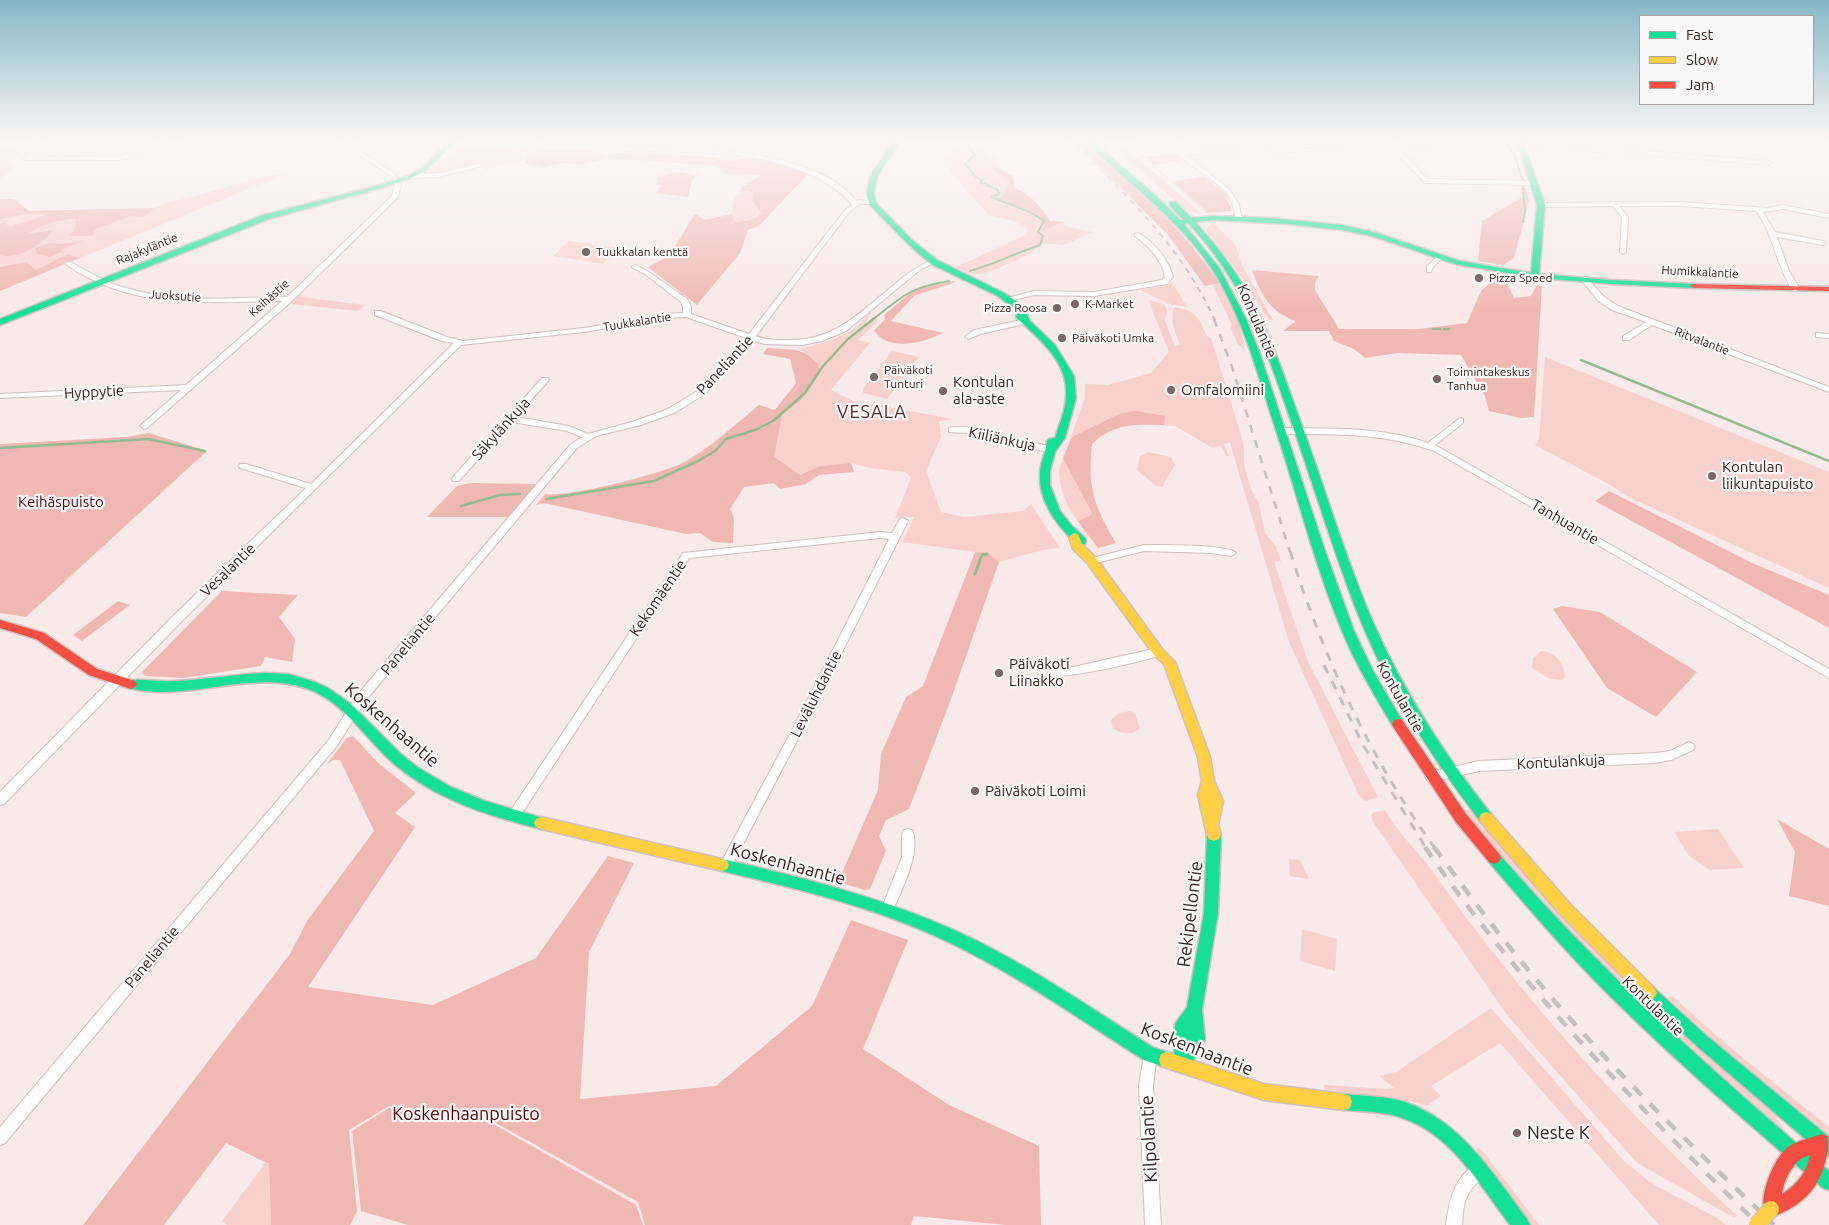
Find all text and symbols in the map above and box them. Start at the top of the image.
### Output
legend [1639,15,1814,105]
text: Fast [1686,26,1713,43]
text: Slow [1686,51,1718,68]
text: Jam [1686,76,1714,93]
street label: Rajakyläntie [114,230,180,268]
place label: Tuukkalan kenttä [596,245,688,259]
marker: Tuukkalan kenttä [580,246,592,258]
street label: Humikkalantie [1661,263,1739,281]
place label: Pizza Speed [1489,271,1553,285]
marker: Pizza Speed [1473,272,1485,284]
street label: Keihästie [246,276,292,320]
street label: Kontulantie [1233,281,1281,361]
street label: Juoksutie [148,287,202,305]
place label: K-Market [1085,297,1134,311]
marker: K-Market [1069,298,1081,310]
place label: Pizza Roosa [984,301,1047,315]
marker: Pizza Roosa [1051,302,1063,314]
street label: Tuukkalantie [602,310,672,334]
street label: Ritvalantie [1673,324,1731,358]
street label: Paneliantie [693,331,757,399]
place label: Päiväkoti Umka [1072,331,1154,345]
marker: Päiväkoti Umka [1056,332,1068,344]
place label: Päiväkoti Tunturi [884,363,933,391]
place label: Toimintakeskus Tanhua [1447,365,1530,393]
marker: Päiväkoti Tunturi [868,371,880,383]
place label: Kontulan ala-aste [953,373,1014,408]
marker: Toimintakeskus Tanhua [1431,373,1443,385]
street label: Hyppytie [63,381,125,403]
place label: Omfalomiini [1181,381,1264,399]
marker: Omfalomiini [1165,384,1177,396]
marker: Kontulan ala-aste [937,385,949,397]
street label: Säkylänkuja [468,394,534,464]
district label: VESALA [836,401,908,423]
street label: Kiiliänkuja [967,423,1037,455]
place label: Kontulan liikuntapuisto [1722,458,1814,493]
marker: Kontulan liikuntapuisto [1706,470,1718,482]
park label: Keihäspuisto [18,493,104,511]
street label: Tanhuantie [1528,495,1602,549]
street label: Vesalantie [197,539,259,601]
street label: Kekomäentie [626,556,690,640]
street label: Paneliantie [377,609,439,679]
street label: Leväluhdantie [786,648,846,740]
place label: Päiväkoti Liinakko [1009,655,1070,690]
street label: Kontulantie [1373,658,1427,736]
marker: Päiväkoti Liinakko [993,667,1005,679]
street label: Koskenhaantie [340,678,444,772]
street label: Kontulankuja [1516,751,1606,773]
place label: Päiväkoti Loimi [985,782,1086,800]
marker: Päiväkoti Loimi [969,785,981,797]
street label: Koskenhaantie [728,838,848,890]
street label: Rekipellontie [1173,860,1207,968]
street label: Paneliantie [121,922,183,992]
street label: Kontulantie [1618,972,1688,1040]
street label: Koskenhaantie [1138,1018,1256,1080]
street label: Kilpolantie [1136,1095,1162,1183]
park label: Koskenhaanpuisto [392,1103,540,1125]
place label: Neste K [1527,1122,1590,1144]
marker: Neste K [1511,1127,1523,1139]

